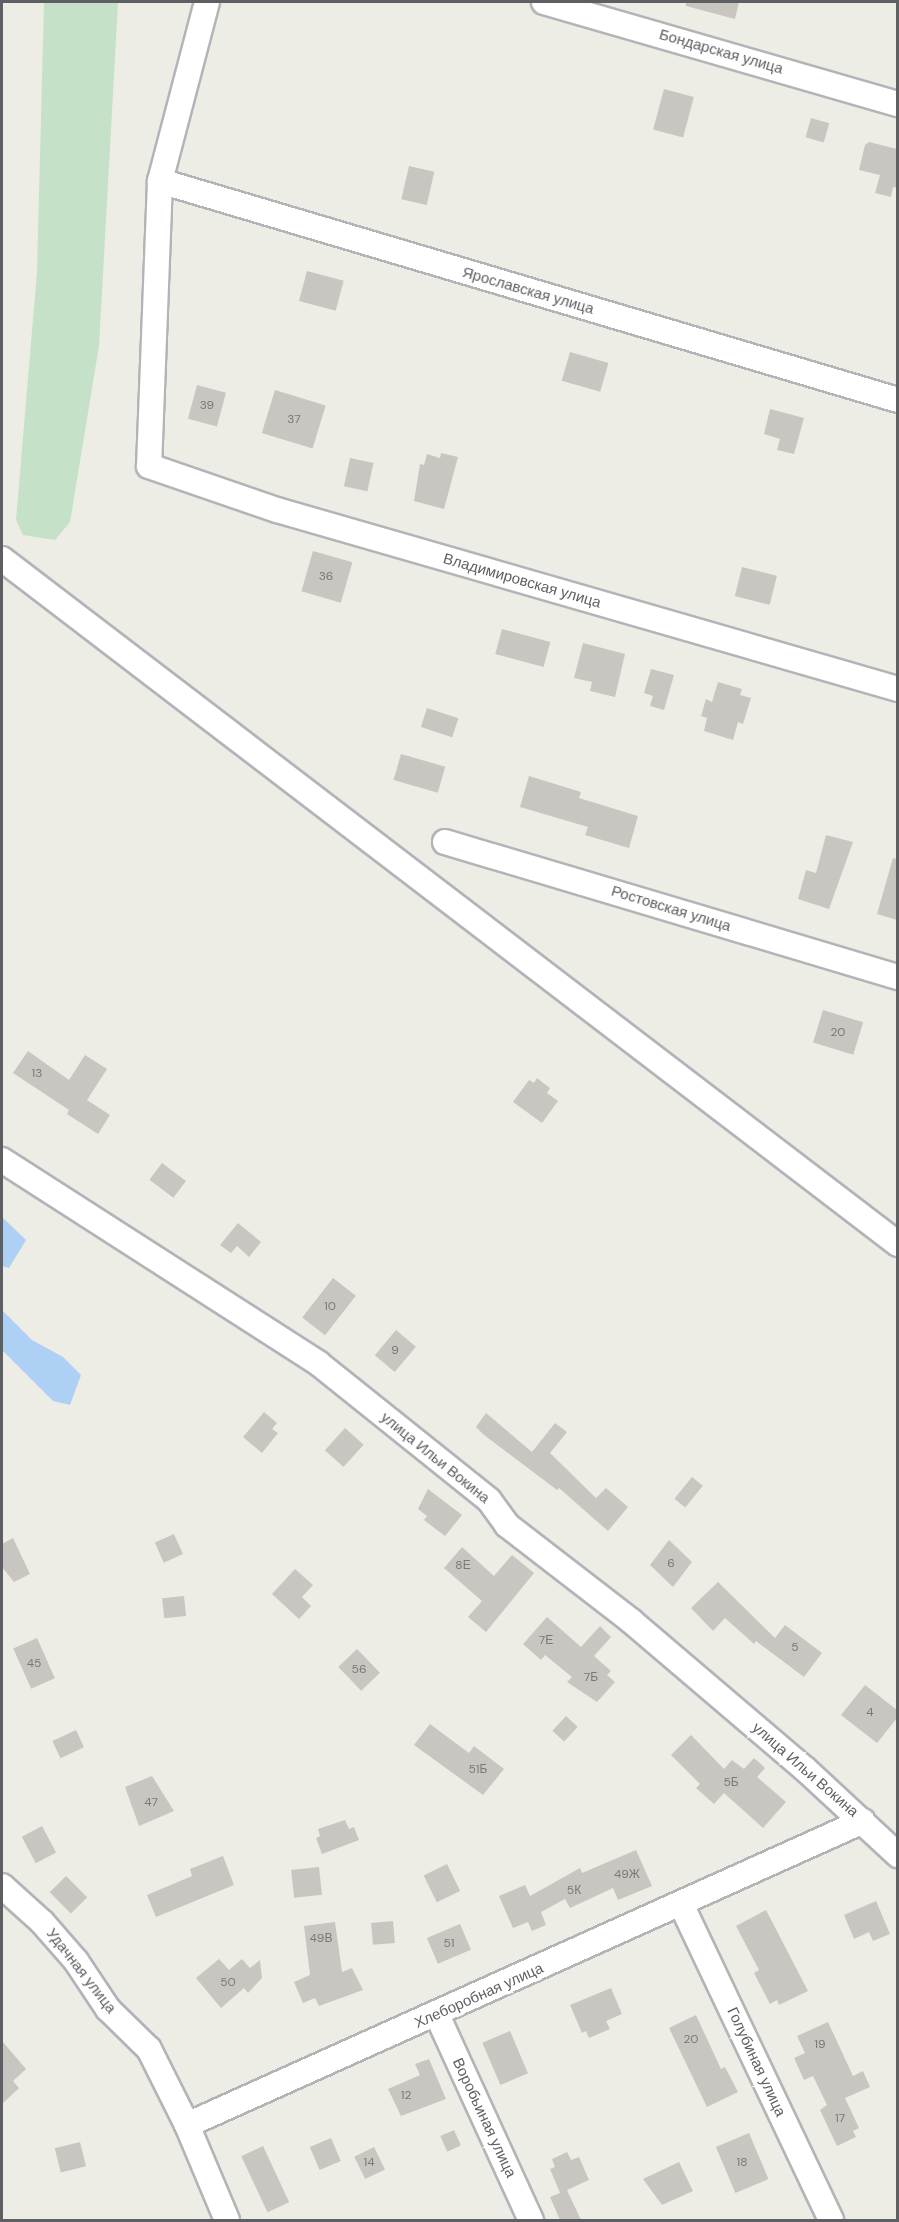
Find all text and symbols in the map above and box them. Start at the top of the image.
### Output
street label: Бондарская улица [657,26,785,78]
street label: Ярославская улица [460,264,596,318]
house number: 39 [200,399,214,413]
house number: 37 [287,413,301,427]
street label: Владимировская улица [441,550,603,612]
house number: 36 [319,570,333,584]
street label: Ростовская улица [609,882,733,936]
house number: 20 [831,1026,845,1040]
house number: 13 [32,1067,42,1081]
house number: 10 [324,1300,336,1314]
house number: 9 [391,1344,399,1358]
street label: улица Ильи Вокина [377,1409,493,1507]
house number: 6 [667,1557,675,1571]
house number: 8Е [455,1559,471,1573]
house number: 7Е [539,1634,553,1648]
house number: 5 [791,1641,799,1655]
house number: 45 [27,1657,41,1671]
house number: 56 [352,1663,366,1677]
house number: 7Б [584,1671,598,1685]
house number: 4 [866,1706,874,1720]
street label: улица Ильи Вокина [748,1719,862,1821]
house number: 51Б [469,1763,487,1777]
house number: 5Б [723,1776,739,1790]
house number: 47 [144,1796,158,1810]
house number: 49Ж [614,1868,640,1882]
house number: 5К [567,1884,581,1898]
street label: Удачная улица [42,1925,120,2017]
house number: 49В [310,1932,332,1946]
house number: 51 [443,1937,455,1951]
street label: Хлеборобная улица [412,1959,546,2033]
house number: 50 [220,1976,236,1990]
street label: Голубиная улица [723,2004,789,2120]
house number: 20 [684,2033,698,2047]
house number: 19 [814,2038,826,2052]
street label: Воробьиная улица [448,2055,520,2181]
house number: 12 [401,2089,411,2103]
house number: 17 [835,2112,845,2126]
house number: 14 [363,2156,375,2170]
house number: 18 [736,2156,748,2170]

